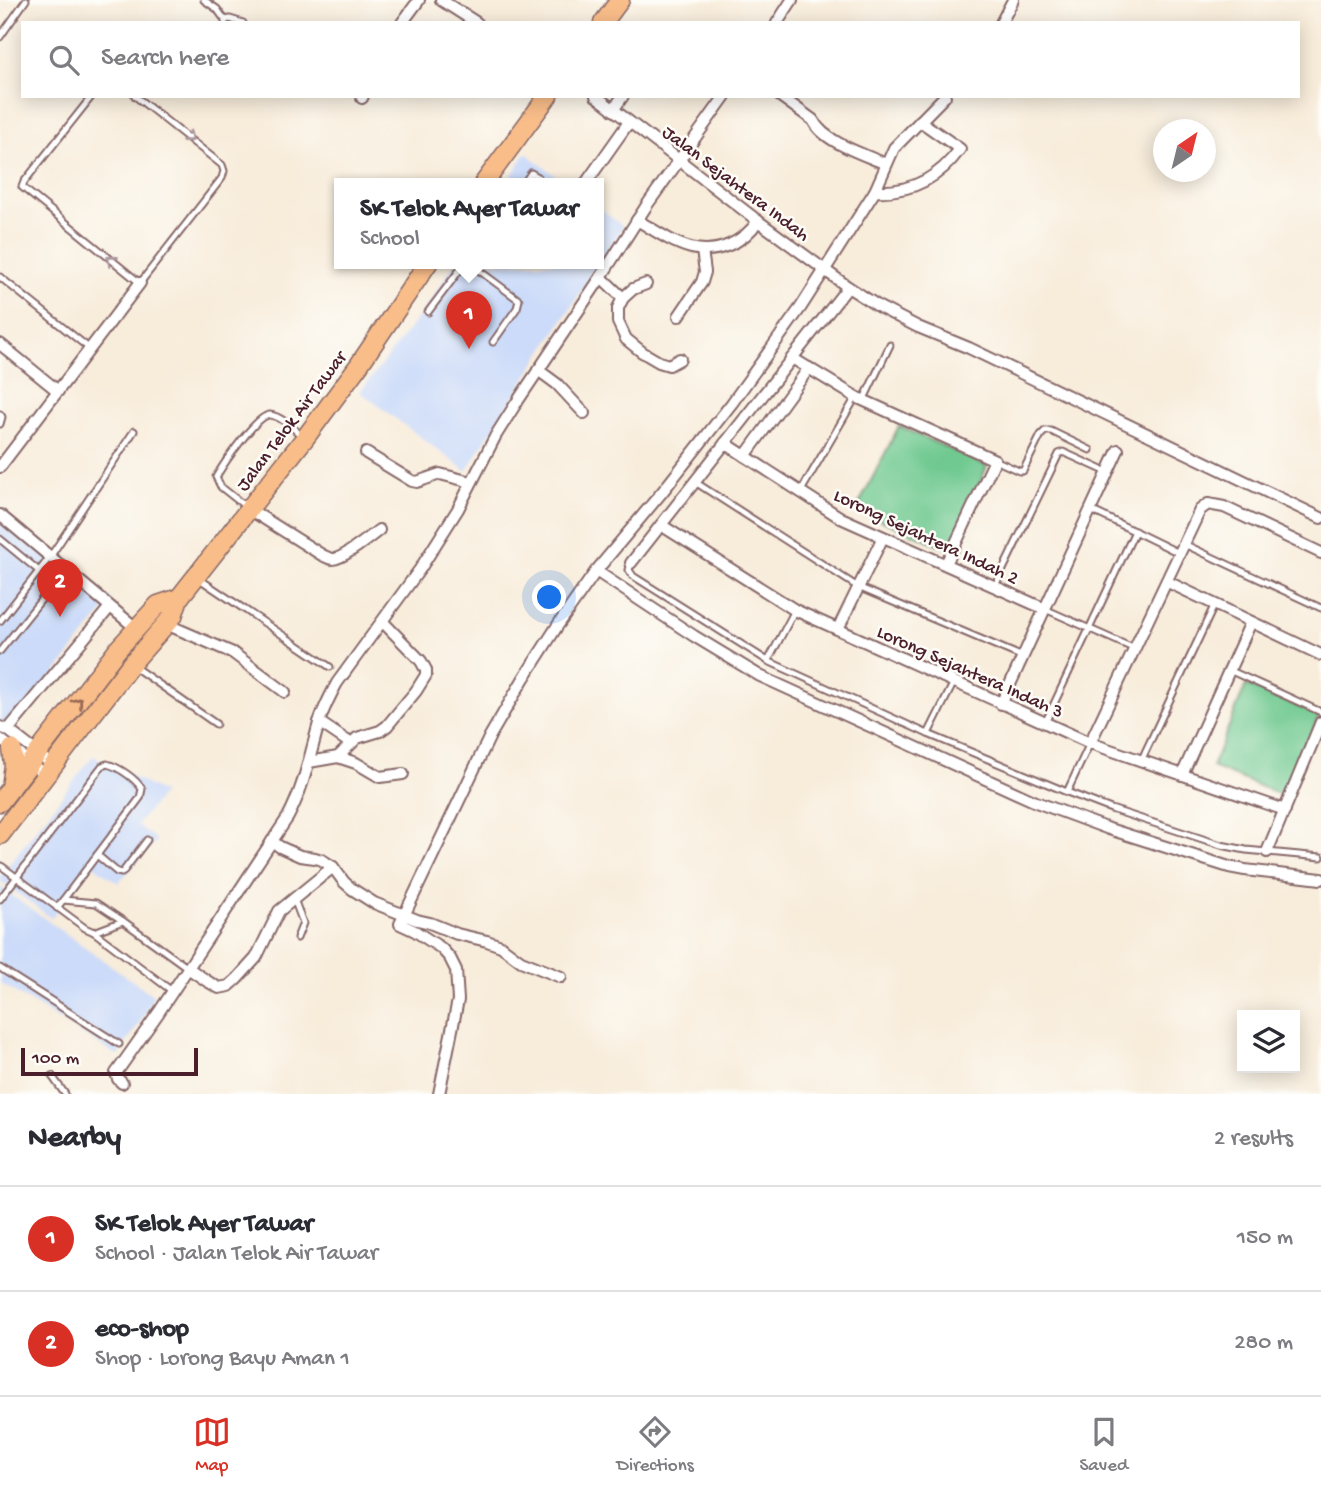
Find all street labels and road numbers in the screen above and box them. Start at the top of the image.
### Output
street label: Jalan Sejahtera Indah [657,122,813,248]
street label: Jalan Telok Air Tawar [233,346,354,497]
street label: Lorong Sejahtera Indah 2 [829,485,1022,591]
street label: Lorong Sejahtera Indah 3 [873,622,1067,725]

